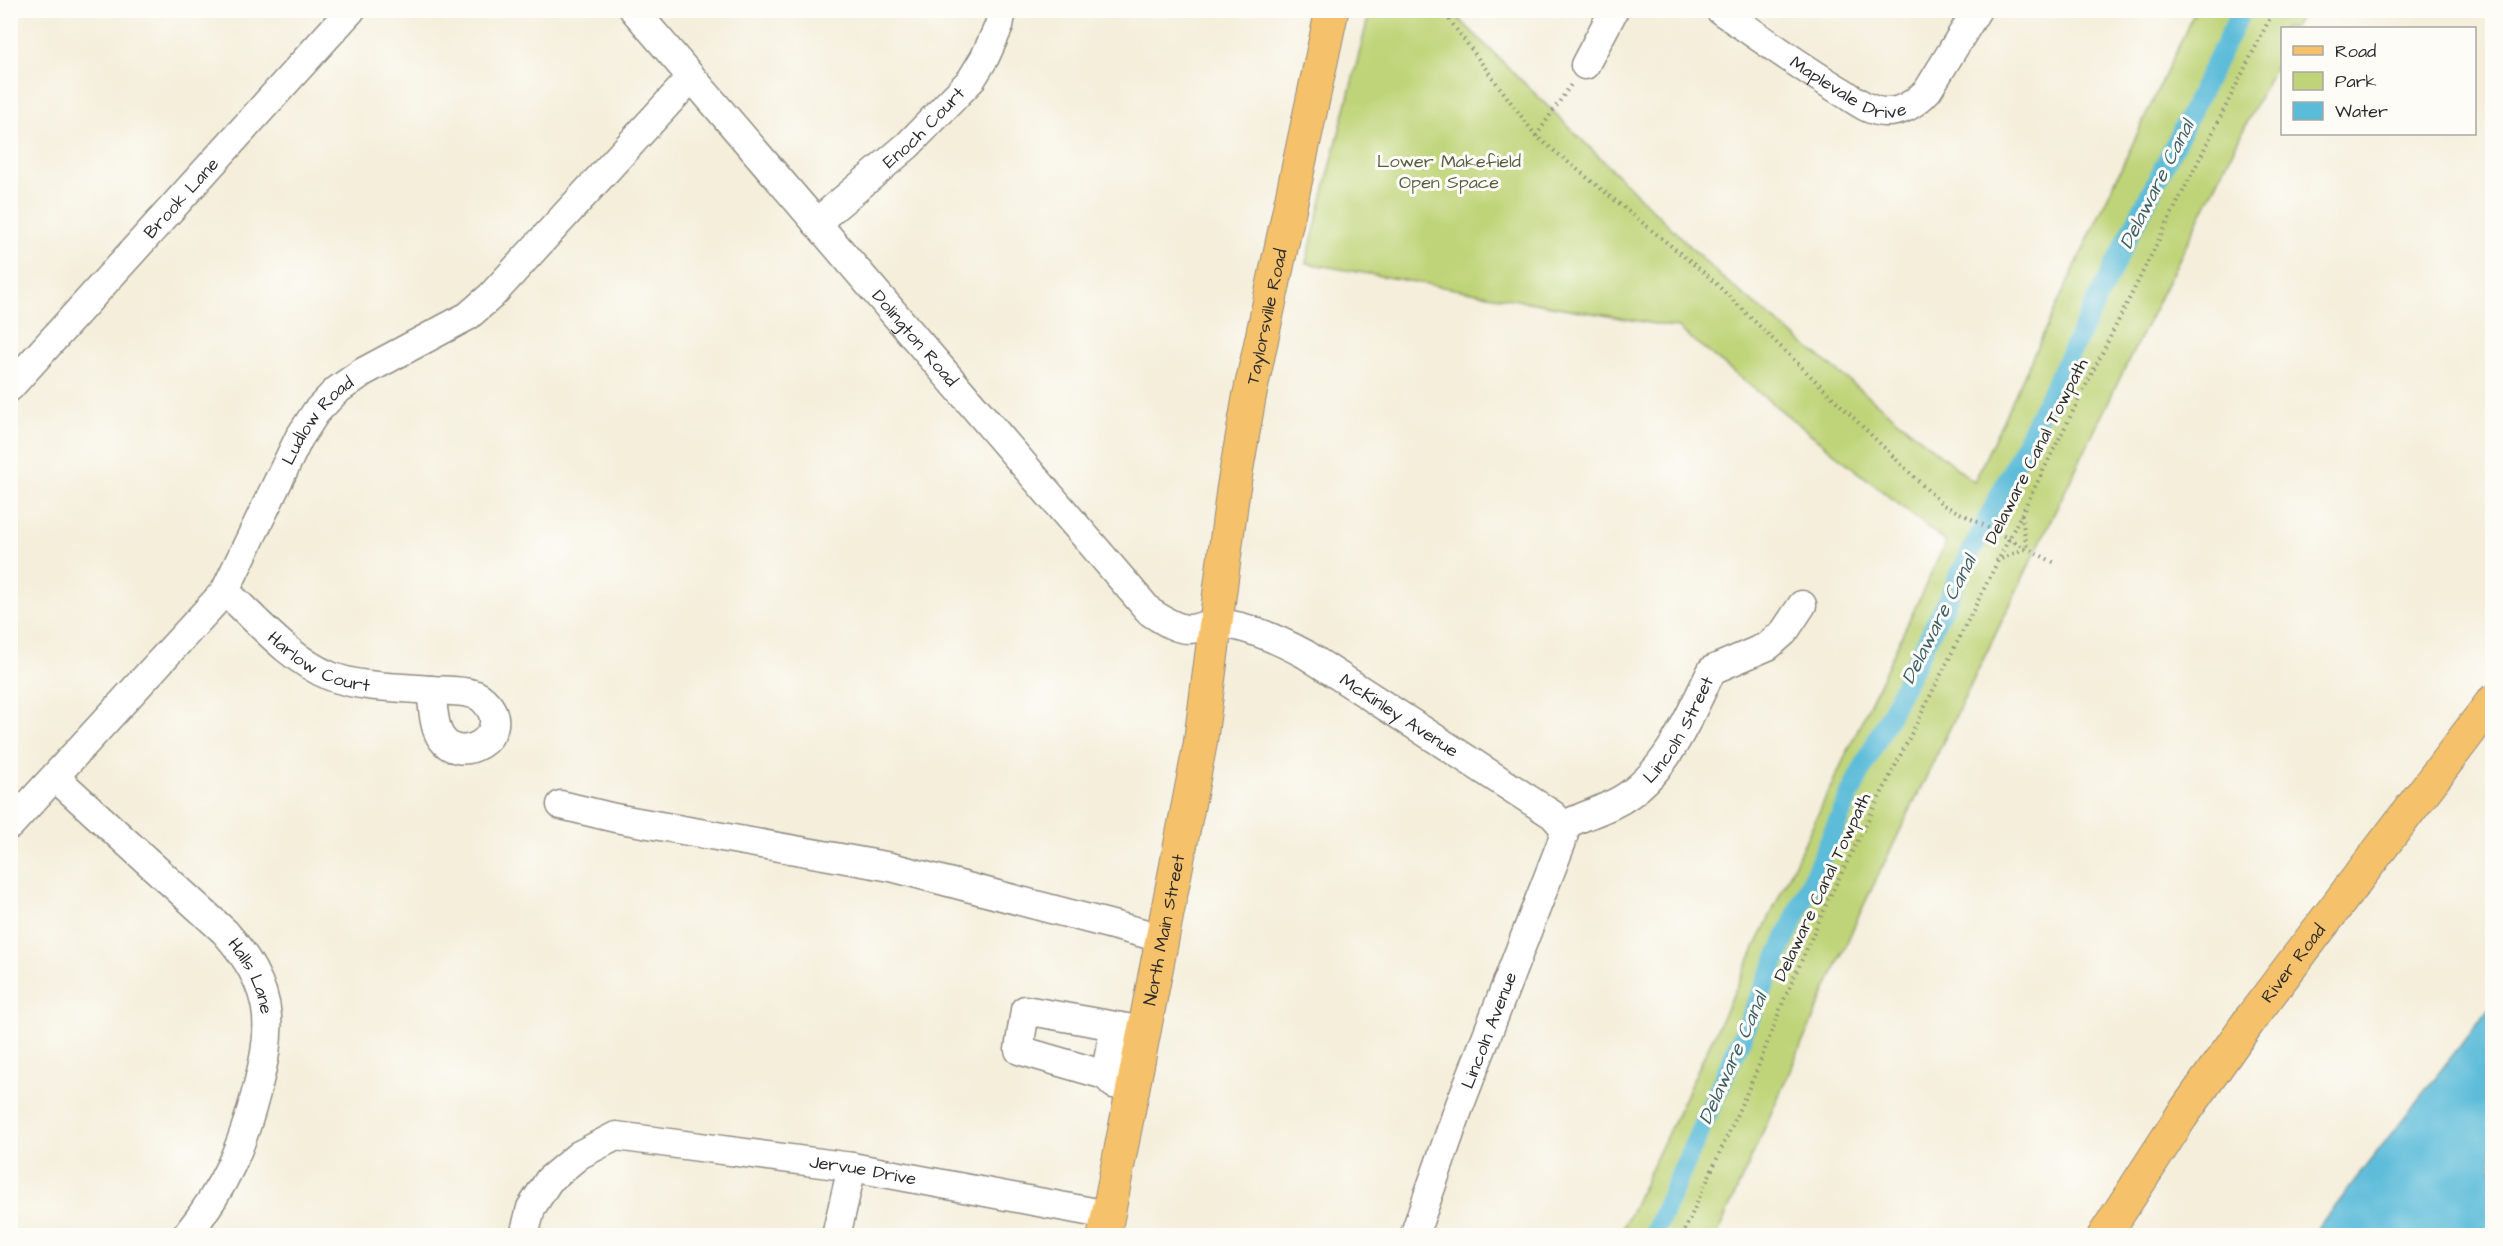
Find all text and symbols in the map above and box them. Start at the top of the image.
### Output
legend [2281,27,2476,135]
text: Road [2335,39,2376,64]
street label: Maplevale Drive [1785,50,1910,125]
text: Park [2335,69,2377,94]
street label: Enoch Court [877,81,971,174]
text: Water [2335,99,2388,124]
water label: Delaware Canal [2112,113,2203,254]
park label: Lower Makefield Open Space [1377,149,1521,195]
street label: Brook Lane [138,152,225,244]
street label: Taylorsville Road [1240,246,1294,387]
street label: Dolington Road [866,284,964,392]
street label: Delaware Canal Towpath [1979,354,2094,548]
street label: Ludlow Road [276,370,359,469]
water label: Delaware Canal [1894,548,1985,689]
street label: Harlow Court [262,626,372,698]
street label: McKinley Avenue [1335,668,1463,764]
street label: Lincoln Street [1638,672,1720,789]
street label: Delaware Canal Towpath [1768,789,1877,986]
street label: North Main Street [1137,852,1191,1008]
street label: River Road [2255,919,2332,1008]
street label: Halls Lane [222,933,279,1016]
street label: Lincoln Avenue [1455,968,1523,1092]
water label: Delaware Canal [1691,986,1776,1128]
street label: Jervue Drive [808,1150,919,1192]

